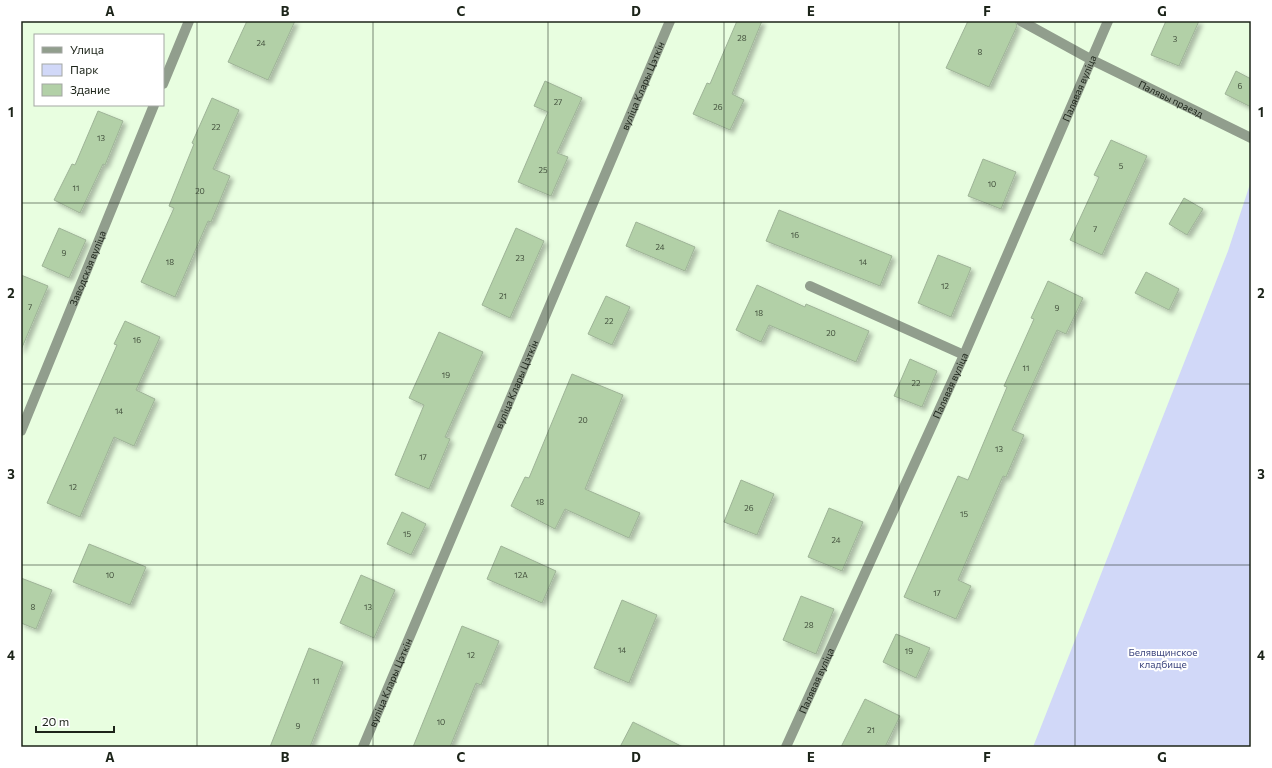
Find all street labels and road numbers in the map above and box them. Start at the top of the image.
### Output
street label: вуліца Клары Цэткін [619,40,667,132]
street label: Палявая вуліца [1059,53,1099,123]
street label: Палявы праезд [1137,78,1206,120]
street label: Заводская вуліца [67,229,108,307]
street label: вуліца Клары Цэткін [492,338,541,430]
street label: Палявая вуліца [930,351,970,420]
street label: вуліца Клары Цэткін [366,636,414,729]
street label: Палявая вуліца [796,646,836,715]

